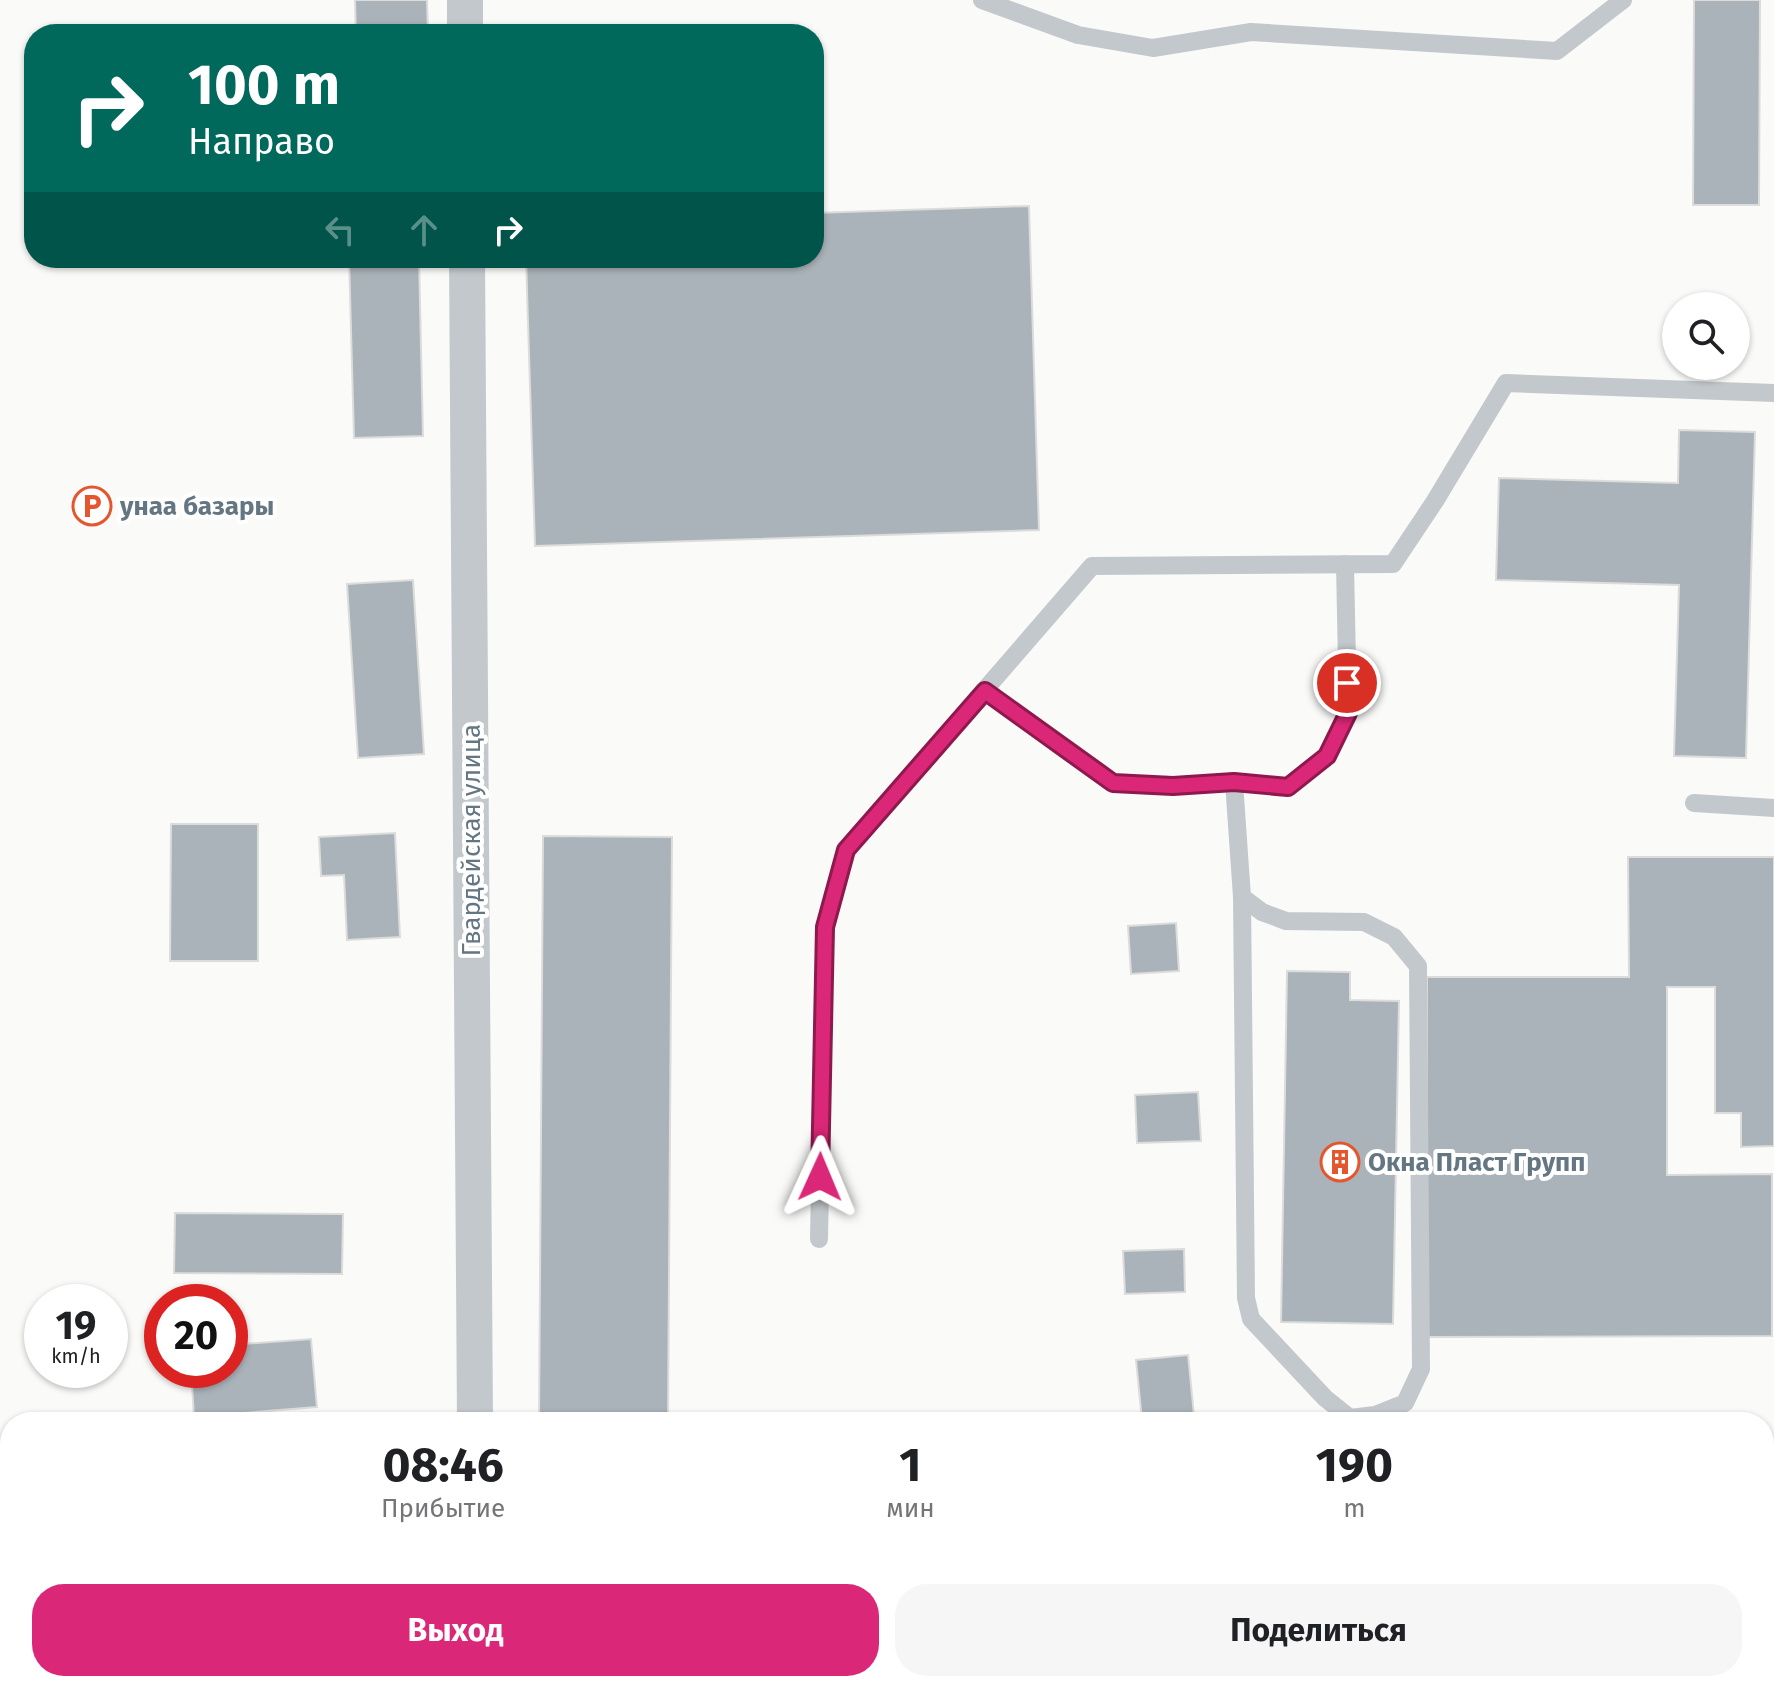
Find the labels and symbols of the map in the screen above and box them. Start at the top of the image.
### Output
parking icon: унаа базары [71,485,113,527]
place label: унаа базары [119,491,274,522]
pin [1313,649,1381,717]
street label: Гвардейская улица [456,724,487,956]
position arrow [778,1135,862,1219]
building icon: Окна Пласт Групп [1319,1141,1361,1183]
place label: Окна Пласт Групп [1368,1147,1585,1178]
speed limit sign: 20 [144,1284,248,1388]

